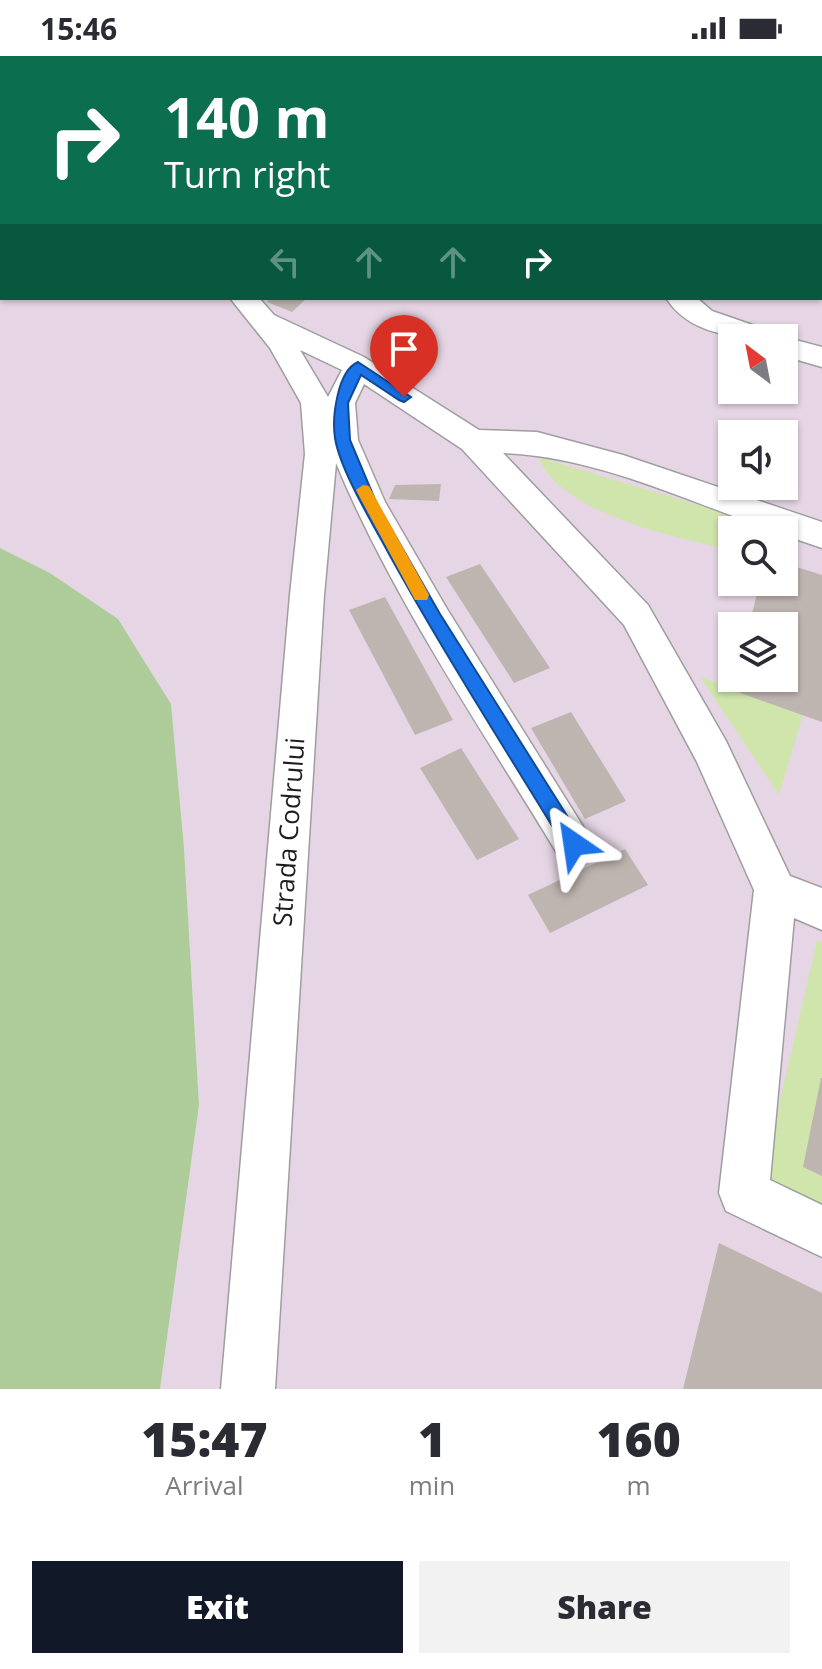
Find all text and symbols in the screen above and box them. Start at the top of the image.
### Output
text: 15:46 [40,8,117,49]
text: 140 m [164,78,330,154]
icon: right [32,88,136,192]
text: Turn right [164,150,330,199]
icon: left [263,240,307,284]
icon: ahead [347,240,391,284]
icon: ahead [431,240,475,284]
icon: right [515,240,559,284]
pin [370,315,438,397]
north arrow [718,324,798,404]
map controls [718,324,798,692]
icon: arrive [382,327,426,371]
button: sound [718,420,798,500]
button: search [718,516,798,596]
button: layers [718,612,798,692]
street label: Strada Codrului [263,736,313,928]
position arrow [532,802,616,886]
text: 15:47 [141,1406,268,1471]
text: 1 [418,1406,446,1471]
text: 160 [596,1406,681,1471]
text: Arrival [165,1467,243,1503]
text: min [409,1467,455,1503]
text: m [627,1467,651,1503]
button: Exit [32,1561,403,1653]
button: Share [419,1561,790,1653]

